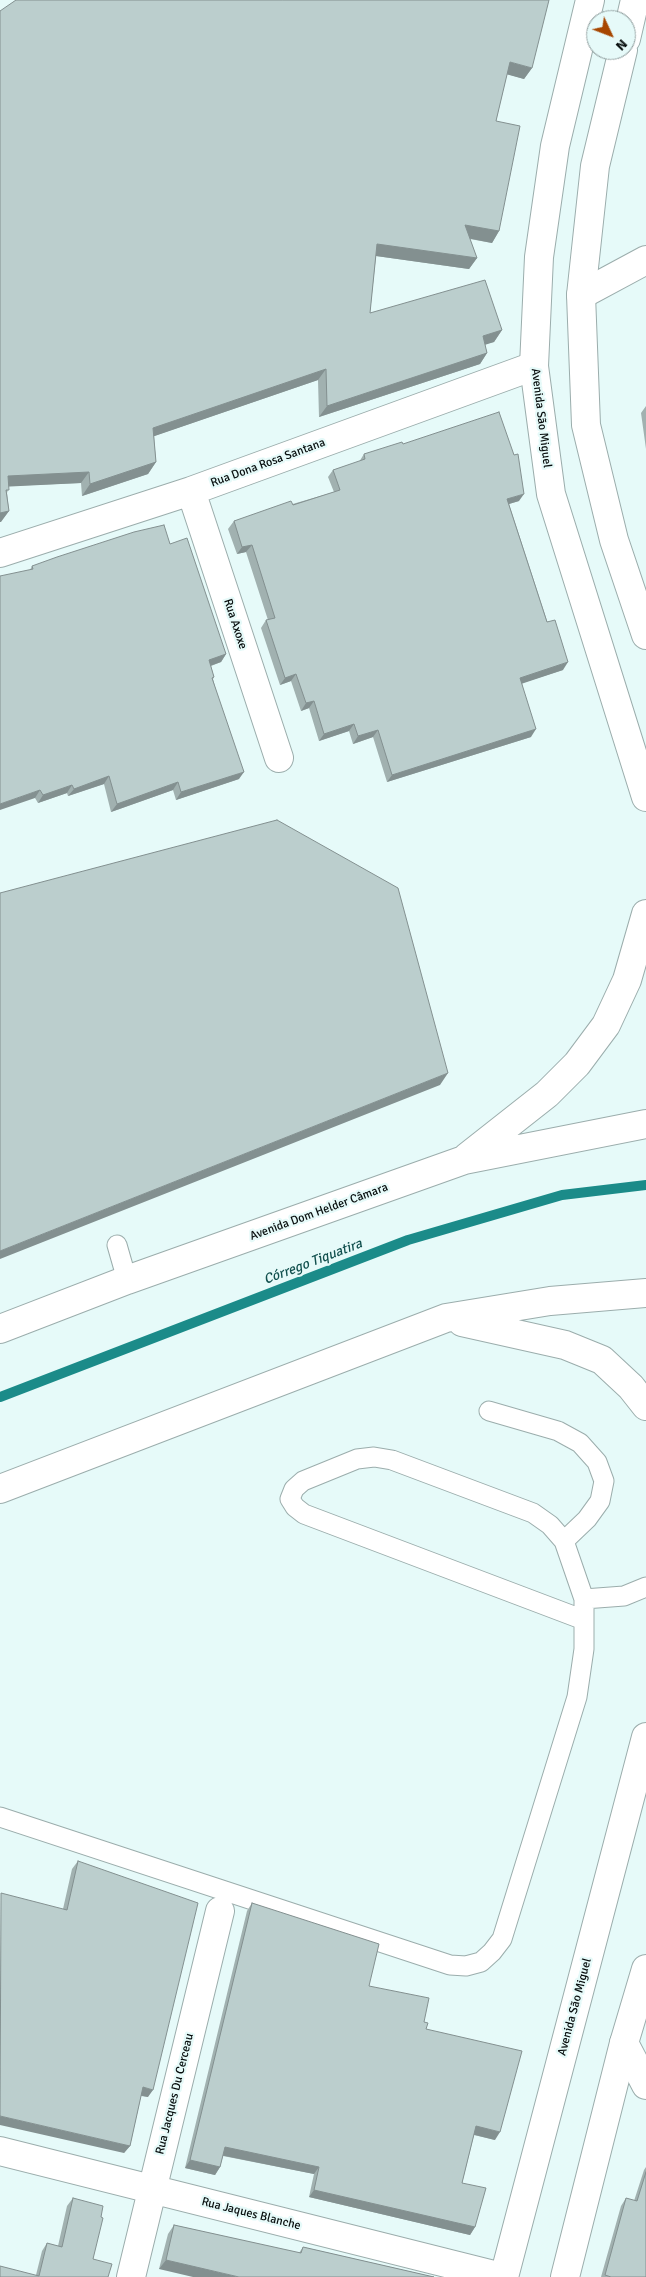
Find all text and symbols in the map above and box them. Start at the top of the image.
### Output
north arrow [586,10,636,60]
text: N [612,36,631,54]
street label: Avenida São Miguel [528,367,554,469]
street label: Rua Dona Rosa Santana [209,436,327,490]
street label: Rua Axoxe [220,597,250,651]
street label: Avenida Dom Helder Câmara [248,1180,390,1244]
water label: Córrego Tiquatira [261,1236,365,1288]
street label: Avenida São Miguel [555,1957,595,2057]
street label: Rua Jacques Du Cerceau [153,2032,197,2156]
street label: Rua Jaques Blanche [200,2195,302,2233]

